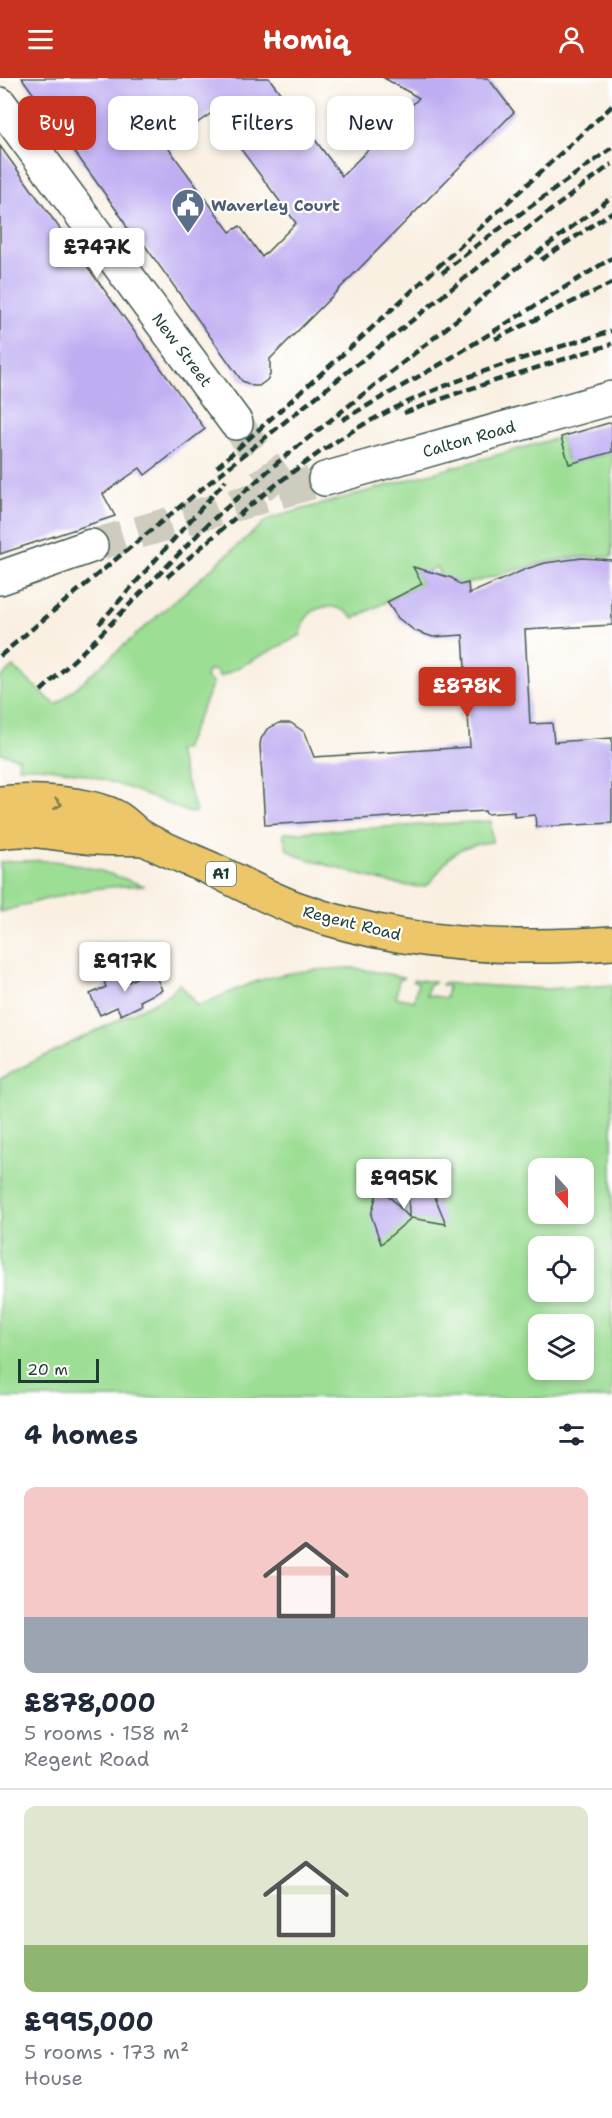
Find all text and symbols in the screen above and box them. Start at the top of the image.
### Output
text: Homiq [263,21,349,58]
icon: menu [24,23,57,56]
icon: person [555,23,588,56]
chip: Buy [18,96,96,150]
chip: Rent [108,96,198,150]
chip: Filters [210,96,315,150]
chip: New [327,96,414,150]
public building icon: Waverley Court [170,187,206,234]
place label: Waverley Court [211,195,340,216]
pin: £747K [55,228,139,279]
text: £747K [63,234,131,260]
street label: New Street [147,309,217,391]
street label: Calton Road [420,416,518,462]
pin: £878K [425,667,509,718]
text: £878K [433,673,501,699]
one-way arrow [54,797,63,809]
road number: A1 [206,862,236,886]
street label: Regent Road [301,901,403,945]
pin: £917K [83,942,167,993]
text: £917K [93,948,157,974]
north arrow [528,1158,594,1224]
map controls [528,1158,594,1380]
pin: £995K [362,1159,446,1210]
text: £995K [370,1165,438,1191]
button: locate [528,1236,594,1302]
button: layers [528,1314,594,1380]
scale bar [18,1356,99,1384]
text: 20 m [27,1359,68,1380]
text: 4 homes [24,1417,138,1452]
icon: filters [555,1418,588,1451]
icon: home [252,1526,360,1634]
text: £878,000 [24,1685,156,1720]
text: 5 rooms · 158 m² [24,1720,189,1746]
text: Regent Road [24,1746,150,1772]
icon: home [252,1845,360,1953]
text: £995,000 [24,2004,154,2039]
text: 5 rooms · 173 m² [24,2039,189,2065]
text: House [24,2065,83,2091]

